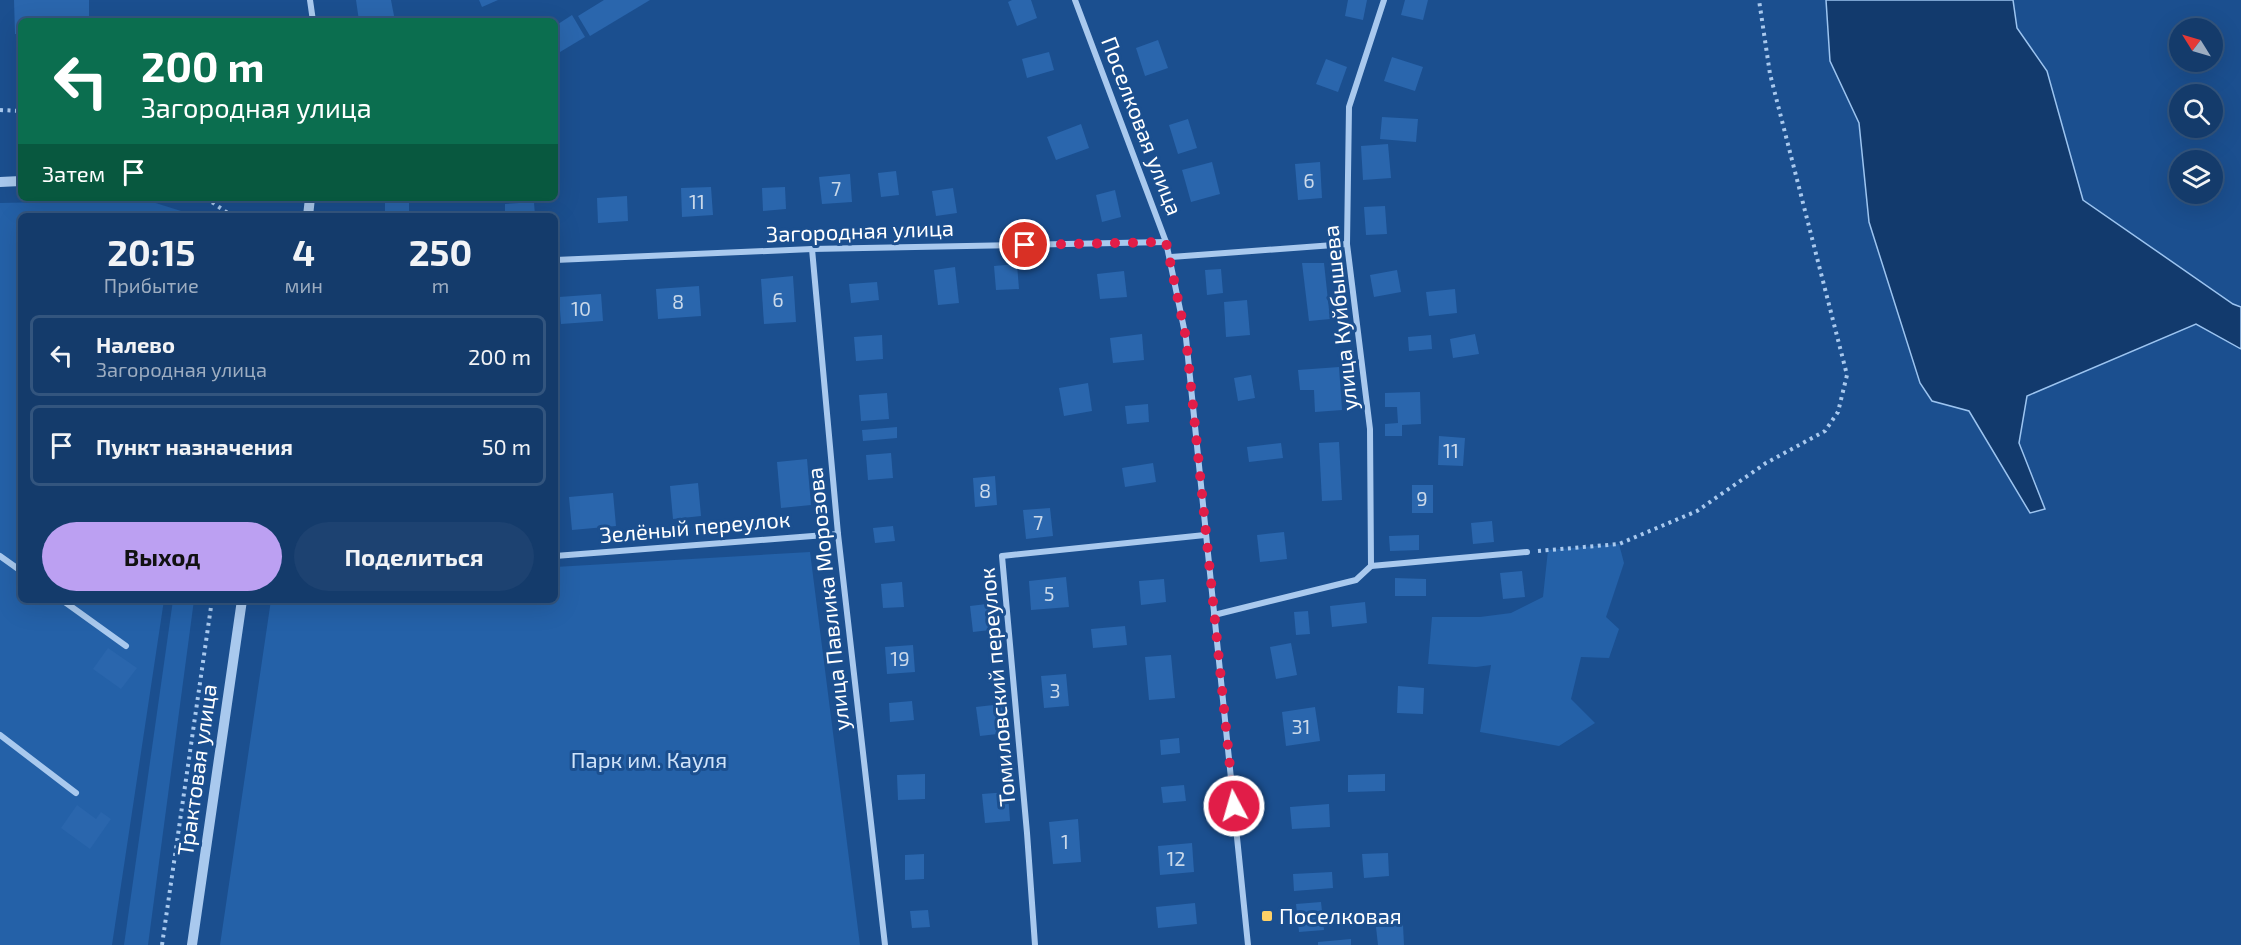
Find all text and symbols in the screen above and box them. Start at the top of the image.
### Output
north arrow [2169,18,2223,72]
map controls [2169,18,2223,204]
street label: Поселковая улица [1096,33,1189,219]
text: 200 m [141,40,264,90]
icon: left [42,42,120,120]
button: search [2169,84,2223,138]
text: Загородная улица [141,91,372,123]
button: layers [2169,150,2223,204]
icon: arrive [117,156,150,189]
text: Затем [42,160,105,186]
house number: 6 [1303,168,1315,192]
house number: 7 [831,176,841,200]
house number: 11 [689,189,705,213]
street label: Загородная улица [766,214,954,247]
pin [999,219,1050,270]
street label: улица Куйбышева [1316,224,1363,412]
icon: arrive [1008,228,1041,261]
text: 20:15 [107,230,195,273]
text: 4 [292,230,315,273]
text: 250 [409,230,472,273]
text: Прибытие [104,273,199,297]
text: мин [285,273,323,297]
text: m [432,273,449,297]
house number: 6 [772,287,784,311]
house number: 8 [672,289,684,313]
house number: 10 [571,296,591,320]
text: Налево [96,331,175,357]
icon: left [45,339,78,372]
text: 200 m [468,343,531,369]
text: Загородная улица [96,357,267,381]
icon: arrive [45,429,78,462]
text: Пункт назначения [96,433,293,459]
text: 50 m [482,433,531,459]
house number: 11 [1443,438,1459,462]
street label: улица Павлика Морозова [800,466,855,732]
house number: 8 [979,478,991,502]
house number: 9 [1416,486,1428,510]
street label: Зелёный переулок [598,505,792,548]
house number: 7 [1033,510,1043,534]
button: Выход [42,522,282,591]
button: Поделиться [294,522,534,591]
street label: Томиловский переулок [973,566,1020,808]
house number: 5 [1044,581,1054,605]
house number: 19 [890,646,910,670]
house number: 3 [1049,678,1061,702]
street label: Трактовая улица [171,682,222,858]
house number: 31 [1291,714,1311,738]
park label: Парк им. Кауля [571,746,727,773]
position arrow [1202,774,1266,838]
house number: 1 [1061,829,1069,853]
house number: 12 [1166,846,1186,870]
place label: Поселковая [1279,902,1402,928]
marker: Поселковая [1260,909,1274,923]

